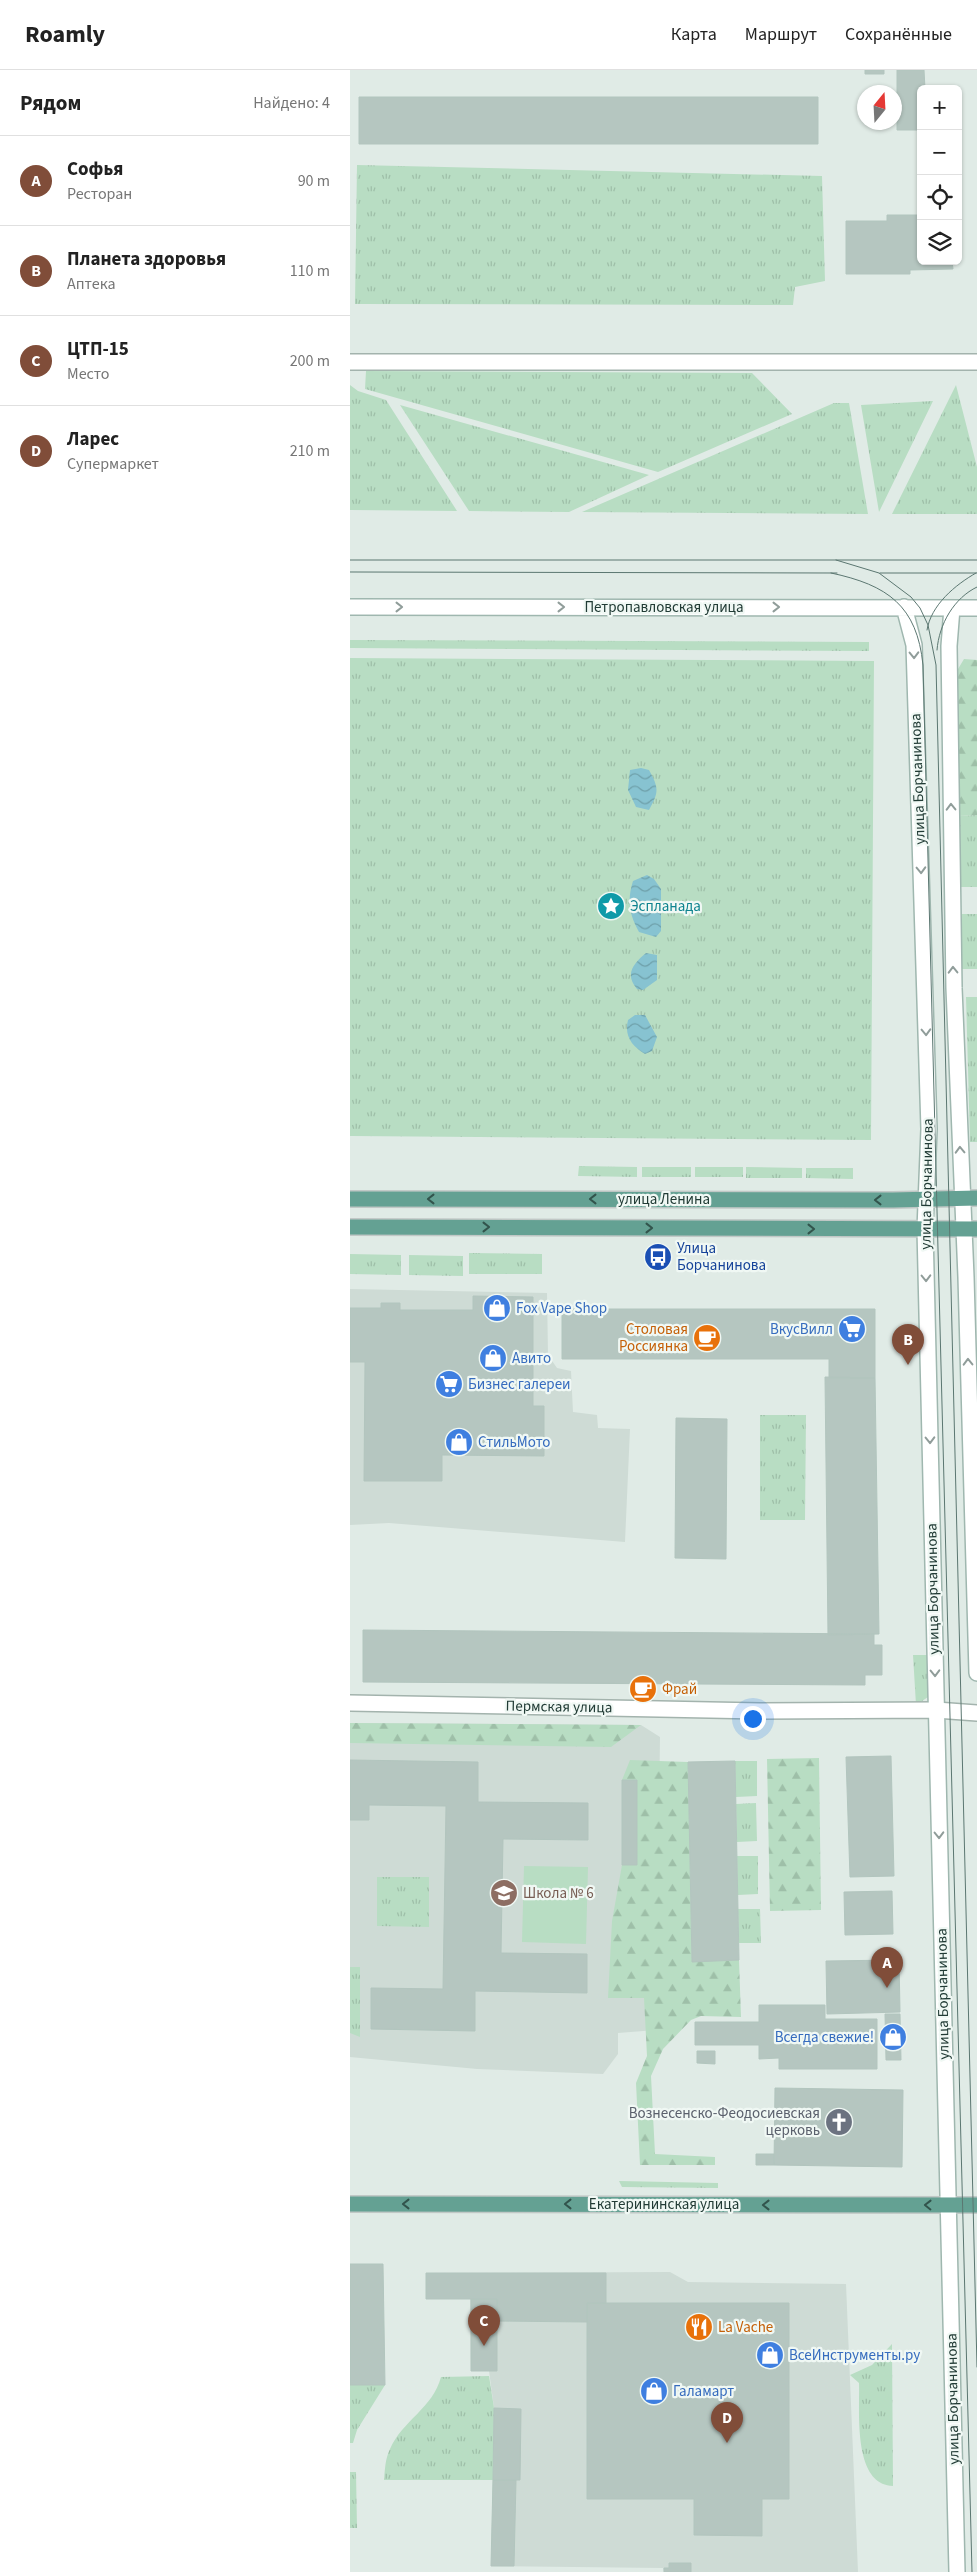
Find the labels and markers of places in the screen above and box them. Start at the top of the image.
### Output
place icon: Эспланада [596,891,626,921]
place label: Эспланада [630,896,701,917]
place label: Улица Борчанинова [677,1238,766,1276]
bus stop icon: Улица Борчанинова [643,1242,673,1272]
shop icon: Fox Vape Shop [482,1293,512,1323]
place label: Fox Vape Shop [516,1298,607,1319]
supermarket icon: ВкусВилл [837,1314,867,1344]
place label: Столовая Россиянка [619,1319,688,1357]
place label: ВкусВилл [770,1319,833,1340]
cafe icon: Столовая Россиянка [692,1323,722,1353]
pin: B [892,1324,924,1365]
shop icon: Авито [478,1343,508,1373]
place label: Авито [512,1348,551,1369]
supermarket icon: Бизнес галереи [434,1369,464,1399]
place label: Бизнес галереи [468,1374,571,1395]
shop icon: СтильМото [444,1427,474,1457]
place label: СтильМото [478,1432,550,1453]
cafe icon: Фрай [628,1674,658,1704]
place label: Фрай [662,1679,697,1700]
school or university icon: Школа № 6 [489,1878,519,1908]
place label: Школа № 6 [523,1883,594,1904]
pin: A [871,1947,903,1988]
shop icon: Всегда свежие! [878,2022,908,2052]
place label: Всегда свежие! [775,2027,874,2048]
place label: Вознесенско-Феодосиевская церковь [629,2103,820,2141]
church icon: Вознесенско-Феодосиевская церковь [824,2107,854,2137]
pin: C [468,2305,500,2346]
restaurant icon: La Vache [684,2312,714,2342]
place label: La Vache [718,2317,773,2338]
shop icon: ВсеИнструменты.ру [755,2340,785,2370]
place label: ВсеИнструменты.ру [789,2345,920,2366]
shop icon: Галамарт [639,2376,669,2406]
place label: Галамарт [673,2381,734,2402]
pin: D [711,2402,743,2443]

